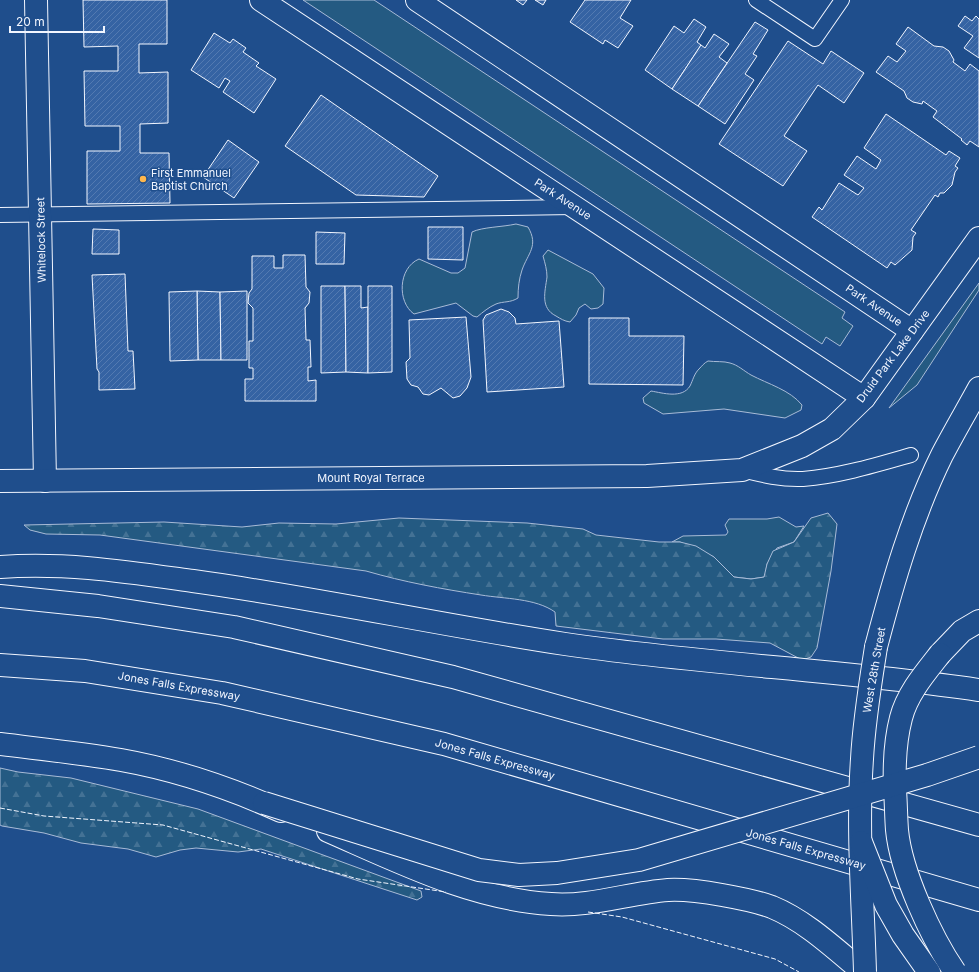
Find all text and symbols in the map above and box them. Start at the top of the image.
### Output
scale bar [10,8,104,34]
text: 20 m [16,14,45,29]
place label: First Emmanuel Baptist Church [151,166,231,193]
marker: First Emmanuel Baptist Church [138,174,148,184]
street label: Park Avenue [532,175,594,223]
street label: Whitelock Street [33,197,49,283]
street label: Park Avenue [843,281,905,329]
street label: Druid Park Lake Drive [853,307,933,405]
street label: Mount Royal Terrace [317,471,425,485]
street label: West 28th Street [860,626,889,714]
street label: Jones Falls Expressway [117,668,241,704]
street label: Jones Falls Expressway [434,735,556,783]
street label: Jones Falls Expressway [745,825,867,873]

